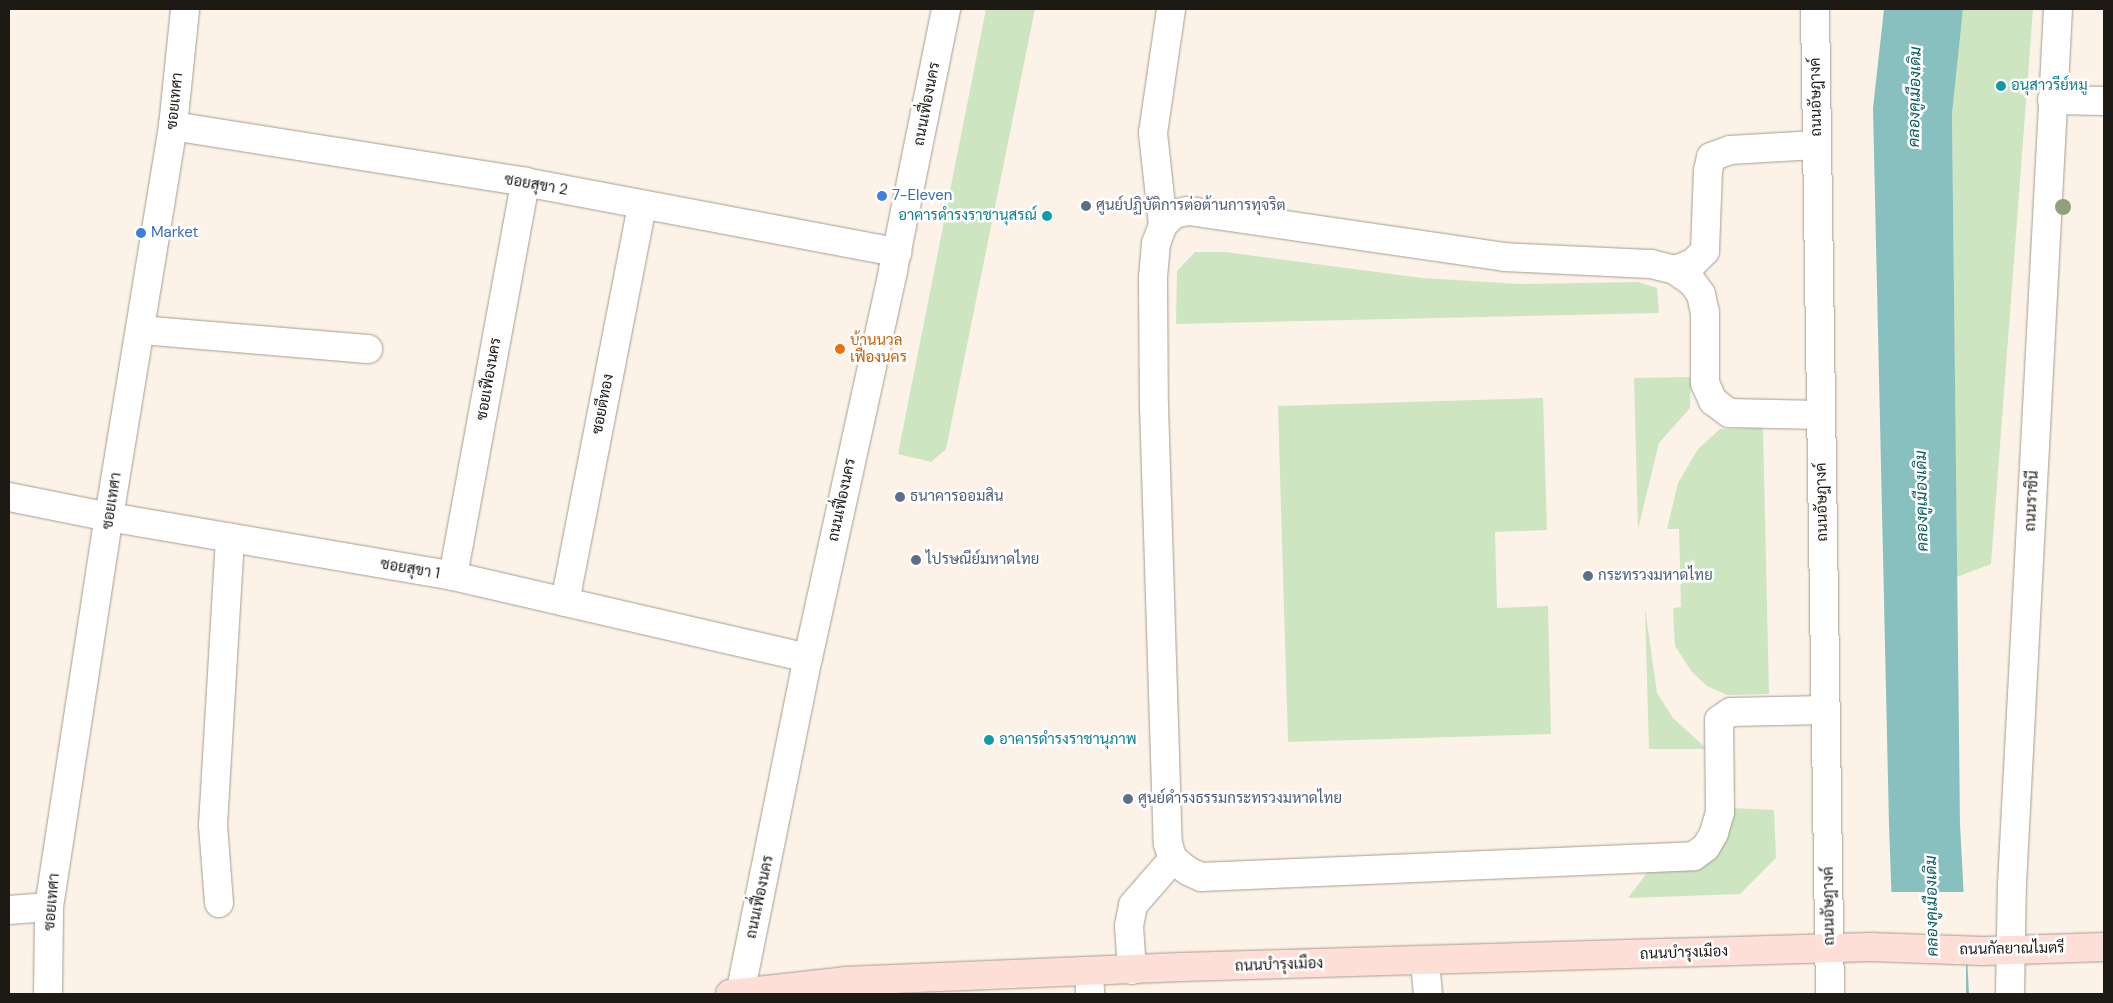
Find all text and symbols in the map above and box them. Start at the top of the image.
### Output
water label: คลองคูเมืองเดิม [1905,46,1925,148]
street label: ถนนอัษฎางค์ [1806,57,1826,137]
street label: ถนนเฟื่องนคร [910,61,944,147]
street label: ซอยเทศา [163,71,187,131]
place label: อนุสาวรีย์หมู [2011,77,2088,95]
marker: อนุสาวรีย์หมู [1995,80,2007,92]
street label: ซอยสุขา 2 [503,171,569,199]
place label: 7-Eleven [892,187,952,205]
marker: 7-Eleven [876,190,888,202]
place label: ศูนย์ปฏิบัติการต่อต้านการทุจริต [1096,197,1286,215]
marker: ศูนย์ปฏิบัติการต่อต้านการทุจริต [1080,200,1092,212]
place label: อาคารดำรงราชานุสรณ์ [898,207,1037,225]
marker: อาคารดำรงราชานุสรณ์ [1041,210,1053,222]
place label: Market [151,224,198,242]
marker: Market [135,227,147,239]
place label: บ้านนวล เฟื่องนคร [850,331,907,366]
street label: ซอยเฟืองนคร [473,336,505,422]
marker: บ้านนวล เฟื่องนคร [834,343,846,355]
street label: ซอยตีทอง [588,372,618,436]
water label: คลองคูเมืองเดิม [1912,450,1932,552]
street label: ถนนเฟื่องนคร [824,457,860,543]
street label: ถนนอัษฎางค์ [1812,462,1832,542]
street label: ถนนราชินี [2021,470,2043,532]
street label: ซอยเทศา [99,471,125,531]
place label: ธนาคารออมสิน [910,488,1004,506]
marker: ธนาคารออมสิน [894,491,906,503]
place label: ไปรษณีย์มหาดไทย [926,551,1039,569]
marker: ไปรษณีย์มหาดไทย [910,554,922,566]
street label: ซอยสุขา 1 [379,555,441,583]
place label: กระทรวงมหาดไทย [1598,567,1713,585]
marker: กระทรวงมหาดไทย [1582,570,1594,582]
place label: อาคารดำรงราชานุภาพ [999,731,1137,749]
marker: อาคารดำรงราชานุภาพ [983,734,995,746]
place label: ศูนย์ดำรงธรรมกระทรวงมหาดไทย [1138,790,1342,808]
marker: ศูนย์ดำรงธรรมกระทรวงมหาดไทย [1122,793,1134,805]
street label: ถนนเฟื่องนคร [742,854,778,940]
water label: คลองคูเมืองเดิม [1922,855,1942,957]
street label: ถนนอัษฎางค์ [1819,866,1839,946]
street label: ซอยเทศา [41,873,63,931]
street label: ถนนกัลยาณไมตรี [1959,939,2065,959]
street label: ถนนบำรุงเมือง [1640,942,1728,964]
street label: ถนนบำรุงเมือง [1235,954,1323,976]

